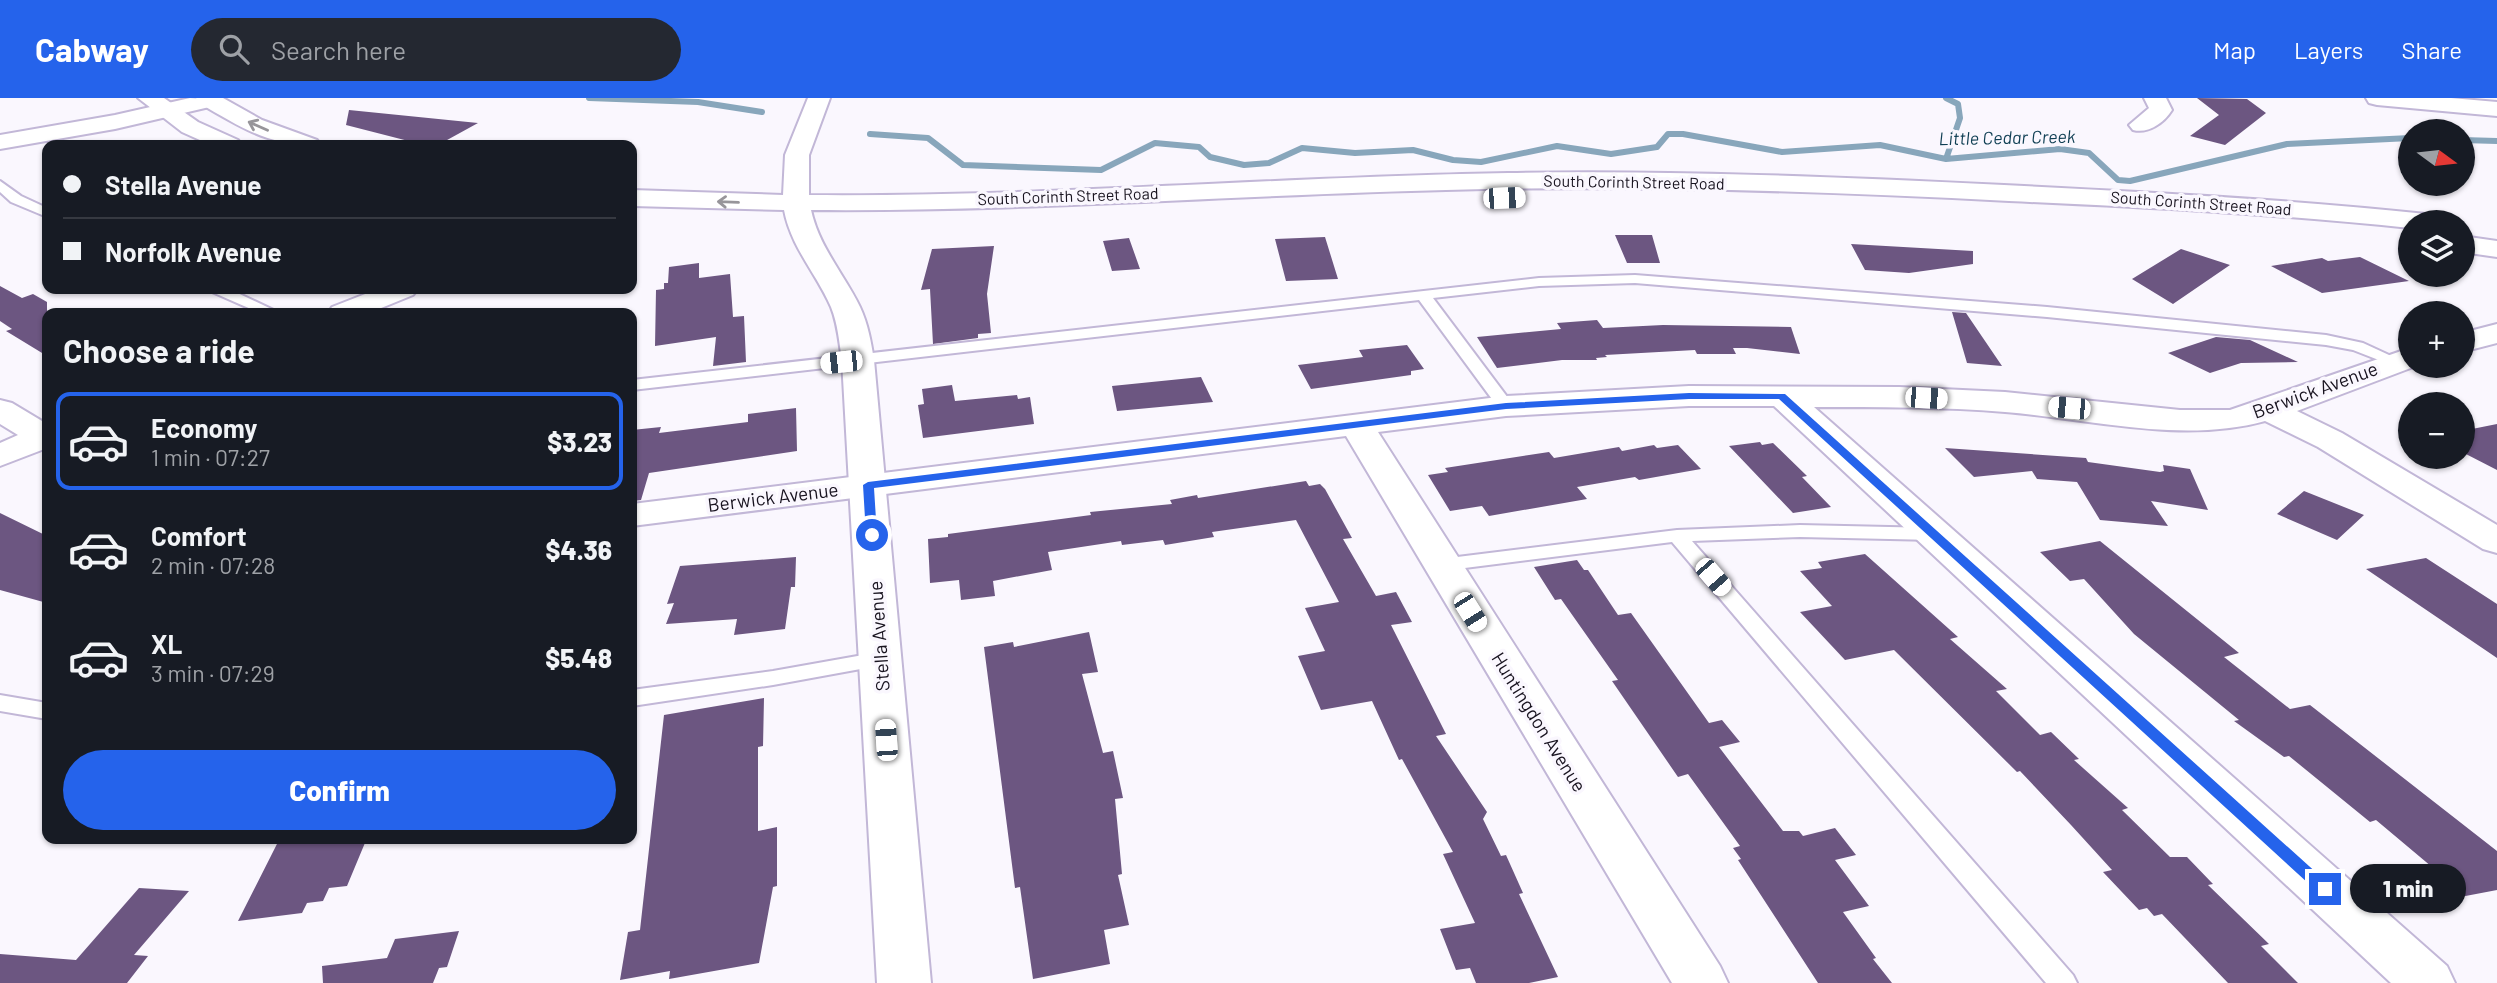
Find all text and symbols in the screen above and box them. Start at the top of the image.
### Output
search box [191,18,681,81]
text: Cabway [35,29,149,69]
icon: search [215,30,253,68]
text: Search here [271,34,406,65]
text: Map [2213,35,2256,64]
text: Layers [2294,35,2363,64]
text: Share [2401,35,2462,64]
one-way arrow [248,119,269,132]
north arrow [2398,119,2474,196]
map controls [2398,119,2475,469]
water label: Little Cedar Creek [1938,125,2076,149]
text: Stella Avenue [105,169,262,200]
street label: South Corinth Street Road [1543,170,1725,193]
street label: South Corinth Street Road [977,183,1159,208]
car [1483,187,1526,209]
street label: South Corinth Street Road [2110,187,2292,218]
one-way arrow [716,195,739,209]
button: layers [2398,210,2475,287]
text: Norfolk Avenue [105,236,282,267]
button: + [2398,301,2475,378]
text: Choose a ride [63,331,255,369]
car [820,349,863,375]
street label: Berwick Avenue [2249,356,2381,423]
car [1905,386,1948,410]
button: − [2398,392,2475,469]
car [2048,396,2091,420]
icon: car [67,410,130,473]
text: Economy [151,412,257,443]
text: $3.23 [547,426,612,457]
text: 1 min · 07:27 [151,443,270,471]
street label: Berwick Avenue [706,477,840,516]
icon: car [67,518,130,581]
route start [856,519,888,551]
text: Comfort [151,520,247,551]
text: $4.36 [545,534,612,565]
text: 2 min · 07:28 [151,551,275,579]
car [1692,554,1735,600]
street label: Stella Avenue [863,580,894,692]
car [1450,589,1491,635]
icon: car [67,626,130,689]
text: XL [151,628,182,659]
text: $5.48 [545,642,612,673]
street label: Huntingdon Avenue [1487,648,1592,796]
text: 3 min · 07:29 [151,659,275,687]
car [875,718,898,762]
button: Confirm [63,750,616,830]
callout: 1 min [2350,864,2465,914]
route end [2309,873,2341,905]
text: 1 min [2383,874,2433,902]

